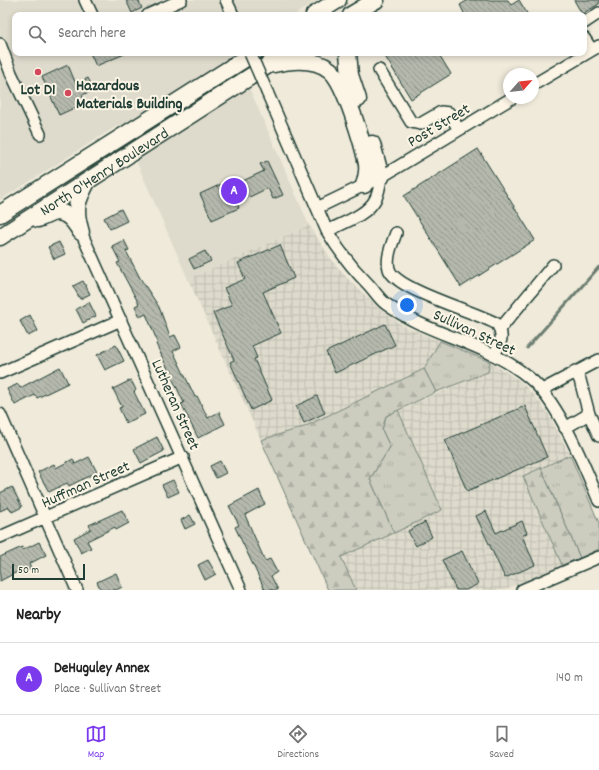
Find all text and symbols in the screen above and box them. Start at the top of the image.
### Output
search box [12,12,587,56]
icon: search [26,23,48,45]
text: Search here [58,23,126,45]
marker: Lot D1 [33,67,43,77]
north arrow [503,68,539,104]
place label: Hazardous Materials Building [76,75,182,116]
place label: Lot D1 [21,79,56,102]
marker: Hazardous Materials Building [63,88,73,98]
street label: Post Street [404,98,475,154]
street label: North O'Henry Boulevard [36,123,174,223]
pin: A [221,176,247,206]
your location [397,295,417,315]
street label: Sullivan Street [429,304,519,362]
street label: Lutheran Street [144,356,205,454]
street label: Huffman Street [38,456,134,515]
scale bar [12,562,85,581]
text: 50 m [18,563,39,579]
text: Nearby [16,604,60,628]
text: DeHuguley Annex [54,658,149,680]
text: A [25,669,33,688]
text: 140 m [556,669,583,688]
text: Place · Sullivan Street [54,680,161,699]
tab: Map [85,723,107,763]
tab: Directions [277,723,319,763]
tab: Saved [489,723,514,763]

